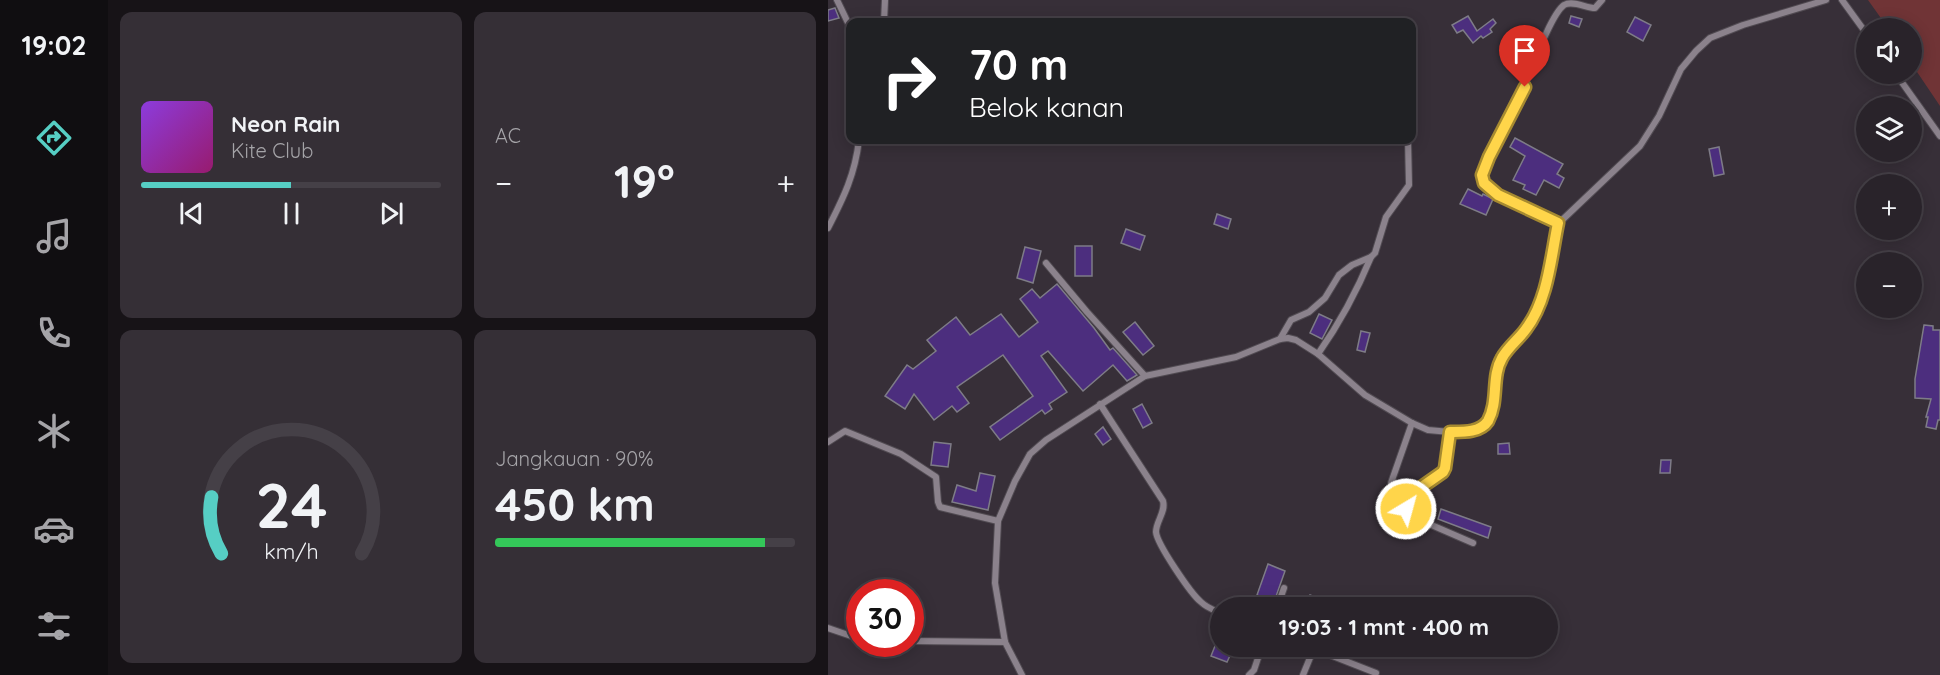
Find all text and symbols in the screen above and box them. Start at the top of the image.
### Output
map controls [1856,18,1922,318]
button: sound [1856,18,1922,84]
pin [1499,25,1550,87]
text: 19:02 [21,28,87,62]
icon: arrive [1508,34,1541,67]
text: 70 m [969,38,1068,91]
icon: right [870,42,948,120]
text: Belok kanan [969,90,1124,124]
button: layers [1856,96,1922,162]
text: Neon Rain [231,110,340,138]
icon: directions [33,117,75,159]
text: AC [495,123,521,148]
text: Kite Club [231,138,313,163]
text: 19° [614,153,675,209]
text: − [495,162,512,203]
text: + [776,162,795,203]
button: + [1856,174,1922,240]
icon: previous [175,197,208,230]
icon: pause [275,197,308,230]
icon: next [375,197,408,230]
icon: music [33,215,75,257]
button: − [1856,252,1922,318]
icon: phone [33,312,75,354]
icon: climate [33,410,75,452]
text: Jangkauan · 90% [495,446,654,471]
text: 24 [255,466,327,544]
text: 450 km [495,476,655,532]
position arrow [1374,477,1438,541]
icon: car [33,508,75,550]
text: km/h [264,538,318,564]
speed limit sign: 30 [846,579,924,657]
icon: filters [33,605,75,647]
text: 19:03 · 1 mnt · 400 m [1279,613,1489,641]

